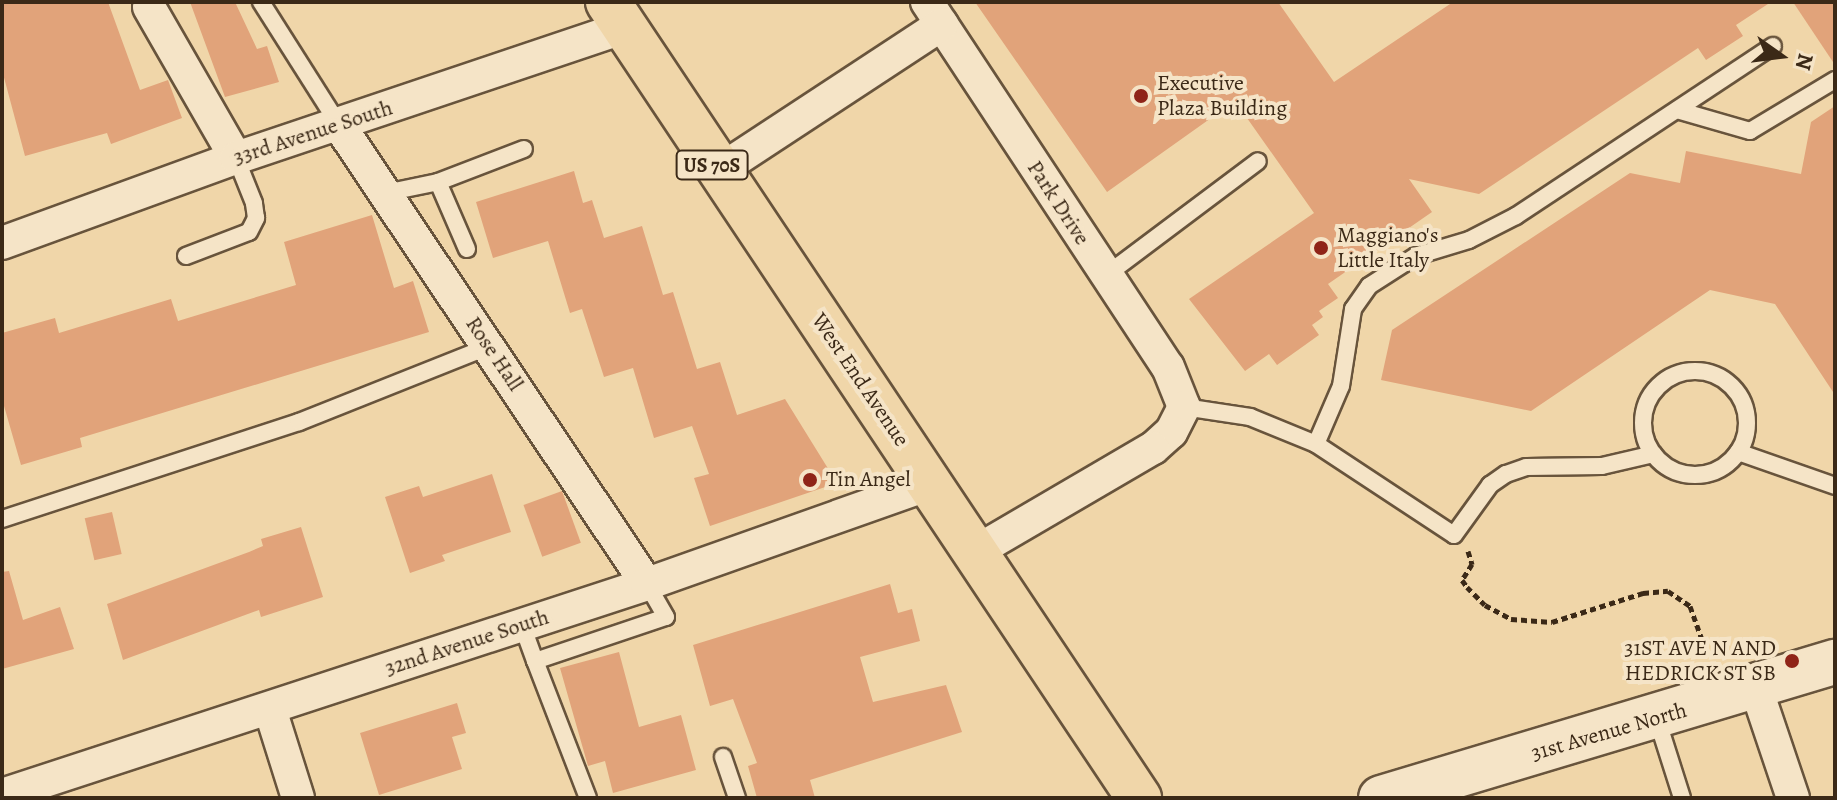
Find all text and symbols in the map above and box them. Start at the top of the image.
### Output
north arrow [1741,16,1821,96]
text: N [1788,50,1821,73]
place label: Executive Plaza Building [1157,70,1287,122]
marker: Executive Plaza Building [1132,87,1150,105]
street label: 33rd Avenue South [230,95,396,171]
road number: US 70S [674,149,750,181]
street label: Park Drive [1021,156,1095,250]
place label: Maggiano's Little Italy [1337,222,1439,274]
marker: Maggiano's Little Italy [1312,239,1330,257]
street label: West End Avenue [806,308,914,452]
street label: Rose Hall [460,312,528,396]
place label: Tin Angel [826,467,911,493]
marker: Tin Angel [801,471,819,489]
street label: 32nd Avenue South [382,604,552,682]
place label: 31ST AVE N AND HEDRICK ST SB [1624,635,1776,686]
marker: 31ST AVE N AND HEDRICK ST SB [1783,652,1801,670]
street label: 31st Avenue North [1528,697,1690,767]

